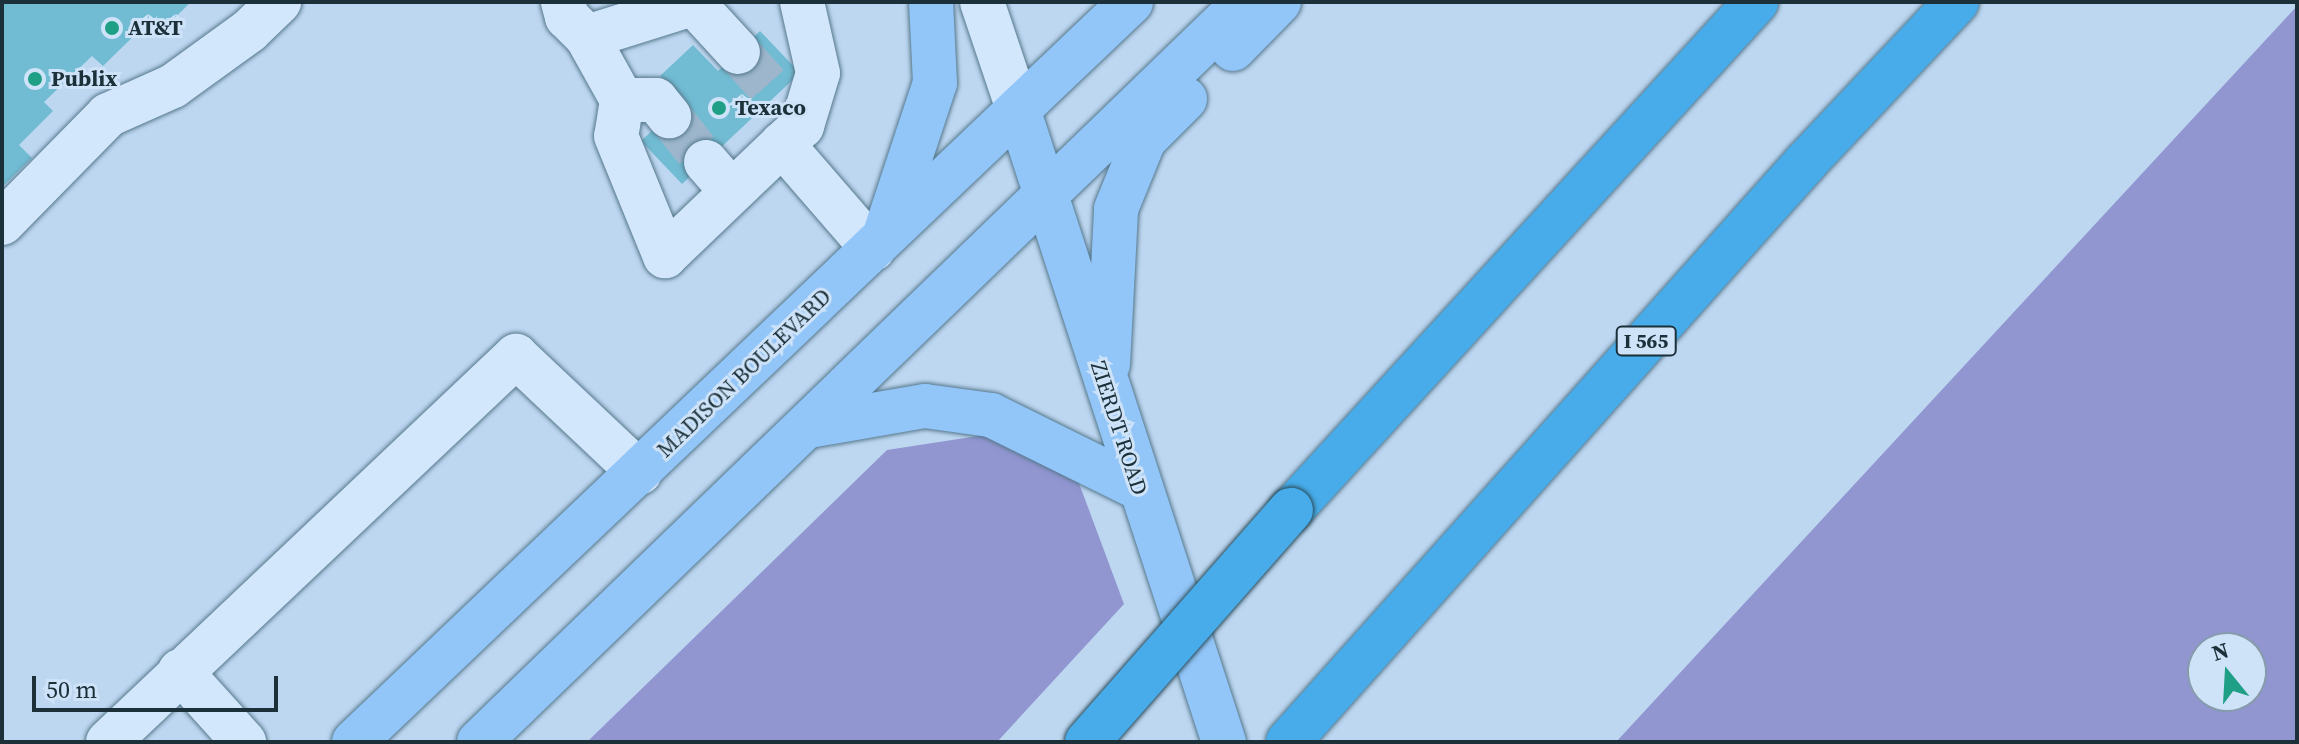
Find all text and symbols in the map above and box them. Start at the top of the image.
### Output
place label: AT&T [128,15,183,41]
marker: AT&T [103,19,121,37]
place label: Publix [51,66,117,92]
marker: Publix [26,70,44,88]
place label: Texaco [735,95,806,121]
marker: Texaco [710,99,728,117]
street label: MADISON BOULEVARD [652,283,836,463]
road number: I 565 [1614,325,1678,357]
street label: ZIERDT ROAD [1085,357,1153,499]
north arrow [2187,632,2267,712]
text: N [2208,634,2232,668]
scale bar [36,660,282,710]
text: 50 m [46,673,97,706]

